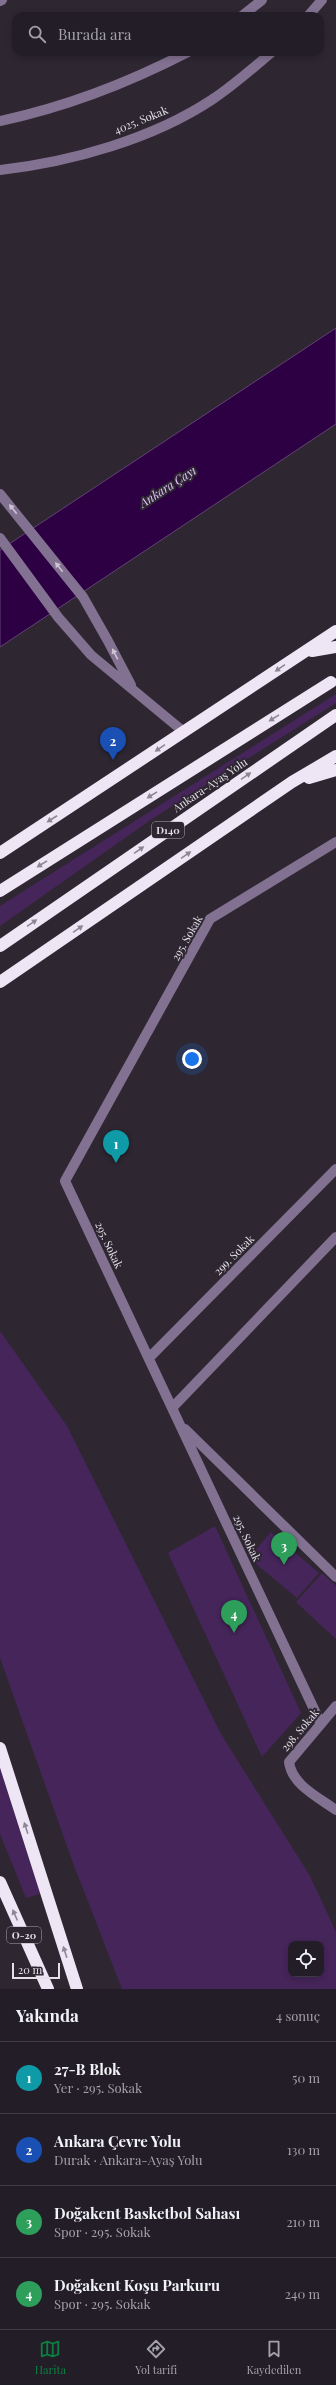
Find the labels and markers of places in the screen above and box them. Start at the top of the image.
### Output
pin: 2 [100,727,126,760]
pin: 1 [103,1130,129,1163]
pin: 3 [271,1532,297,1565]
pin: 4 [221,1600,247,1633]

